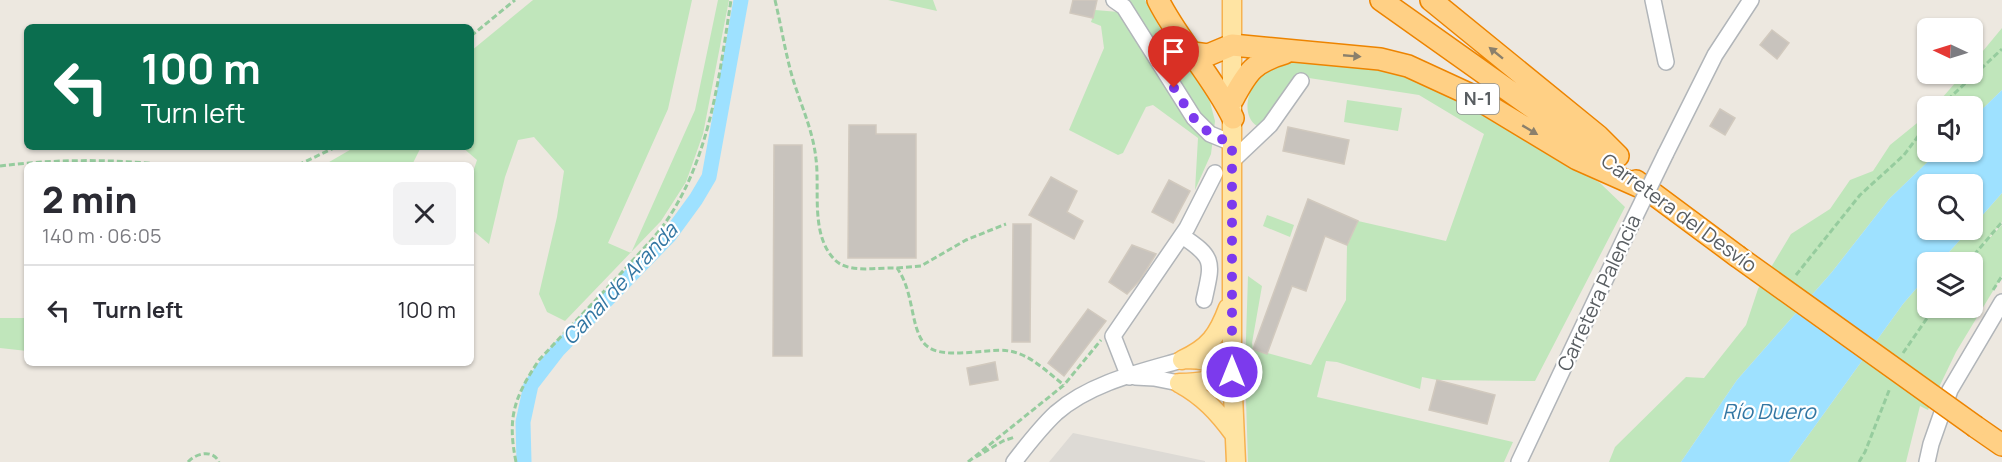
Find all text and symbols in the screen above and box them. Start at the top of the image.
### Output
north arrow [1917,18,1983,84]
map controls [1917,18,1983,318]
pin [1148,26,1199,88]
icon: arrive [1157,35,1190,68]
text: 100 m [141,39,261,97]
one-way arrow [1488,47,1503,59]
icon: left [42,48,120,126]
one-way arrow [1343,51,1362,61]
road number: N-1 [1457,84,1499,114]
text: Turn left [141,94,245,131]
button: sound [1917,96,1983,162]
one-way arrow [1522,125,1538,136]
street label: Carretera del Desvío [1596,147,1763,278]
button: search [1917,174,1983,240]
text: 2 min [42,175,137,224]
button: close [393,182,456,245]
street label: Carretera Palencia [1550,210,1647,375]
water label: Canal de Aranda [555,215,684,350]
text: 140 m · 06:05 [42,222,162,249]
button: layers [1917,252,1983,318]
icon: left [42,294,75,327]
text: Turn left [93,295,183,325]
text: 100 m [398,295,456,325]
position arrow [1200,340,1264,404]
water label: Río Duero [1722,397,1817,425]

